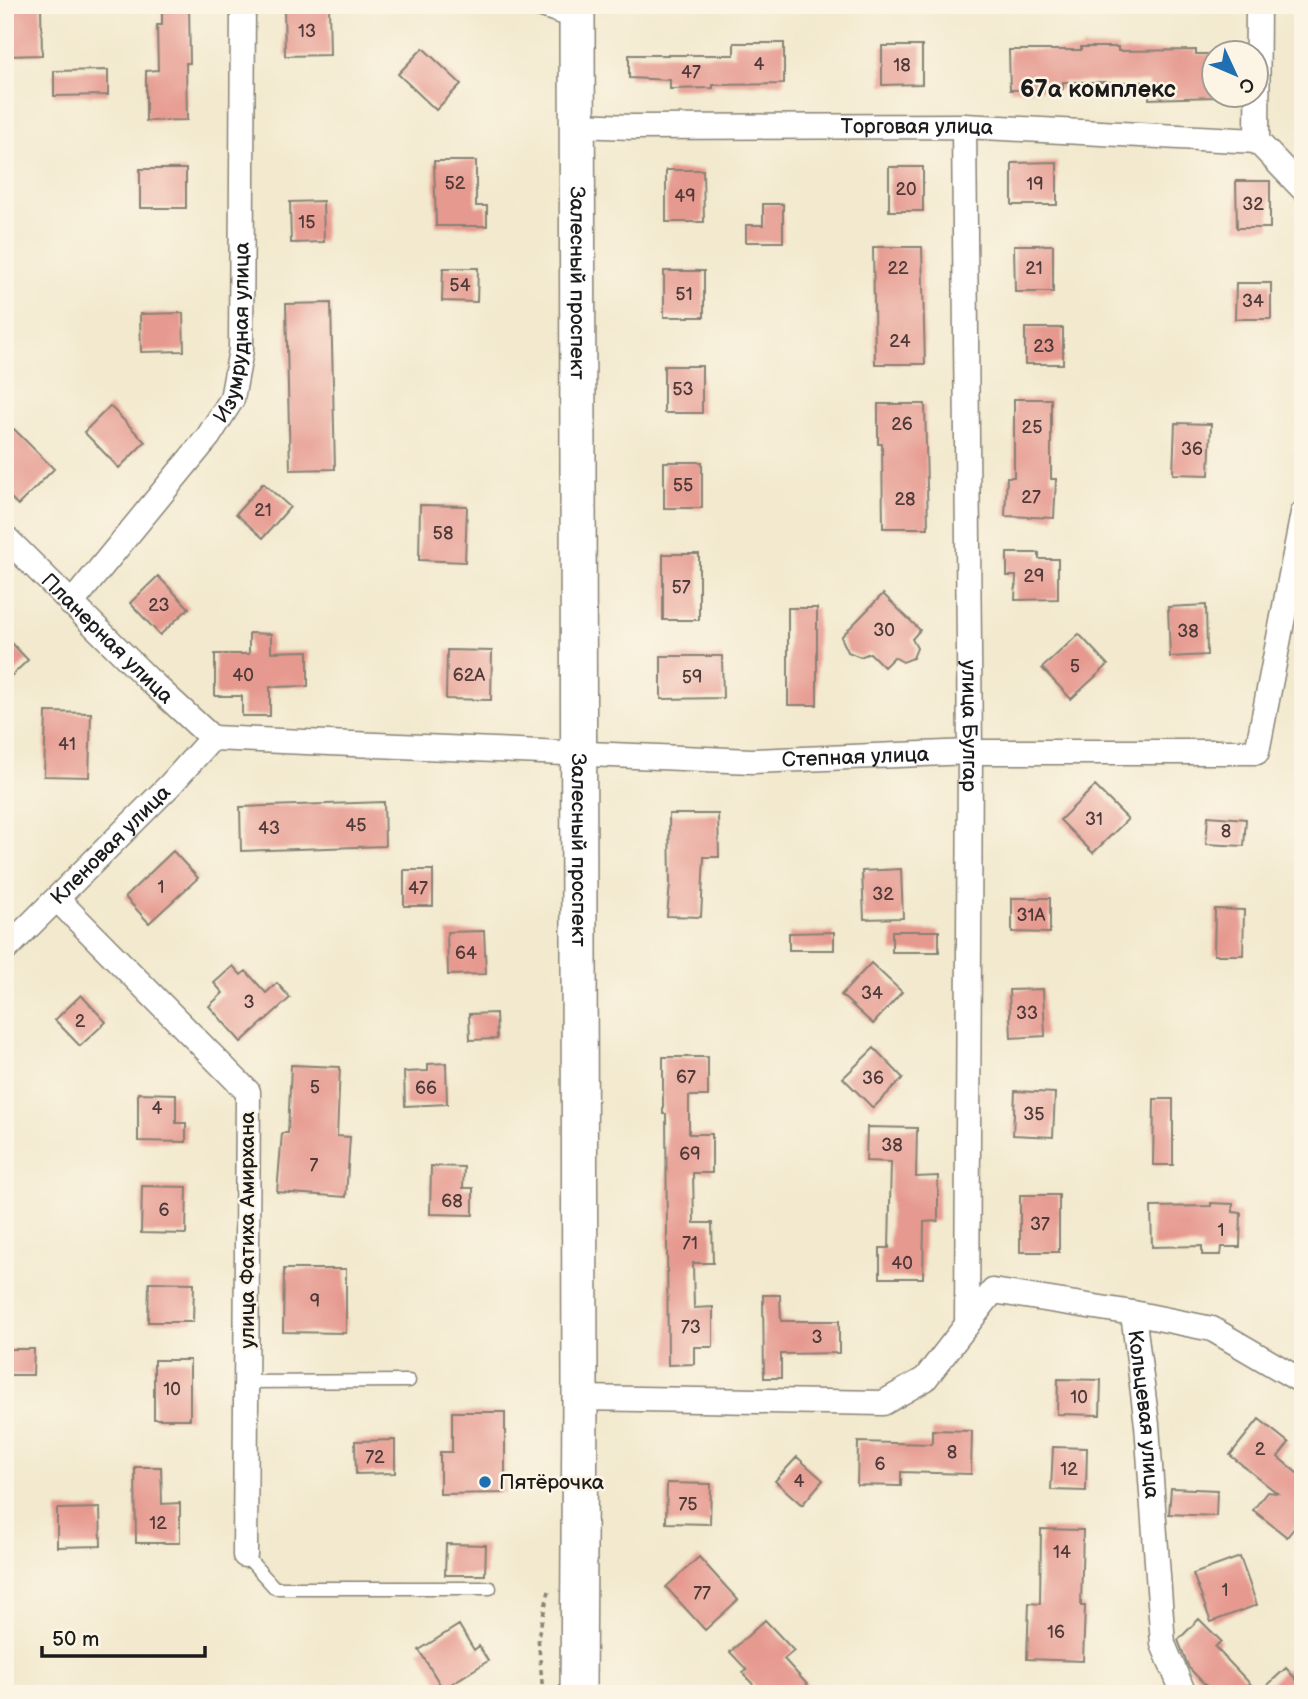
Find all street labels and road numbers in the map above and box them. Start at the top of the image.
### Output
street label: Торговая улица [841,114,994,141]
street label: Залесный проспект [564,186,590,380]
street label: Изумрудная улица [208,241,255,428]
street label: Планерная улица [36,568,179,709]
street label: улица Булгар [956,660,982,792]
street label: Степная улица [781,742,930,773]
street label: Залесный проспект [566,753,591,947]
street label: Кленовая улица [46,780,176,910]
street label: улица Фатиха Амирхана [235,1111,260,1349]
street label: Кольцевая улица [1122,1329,1164,1500]

